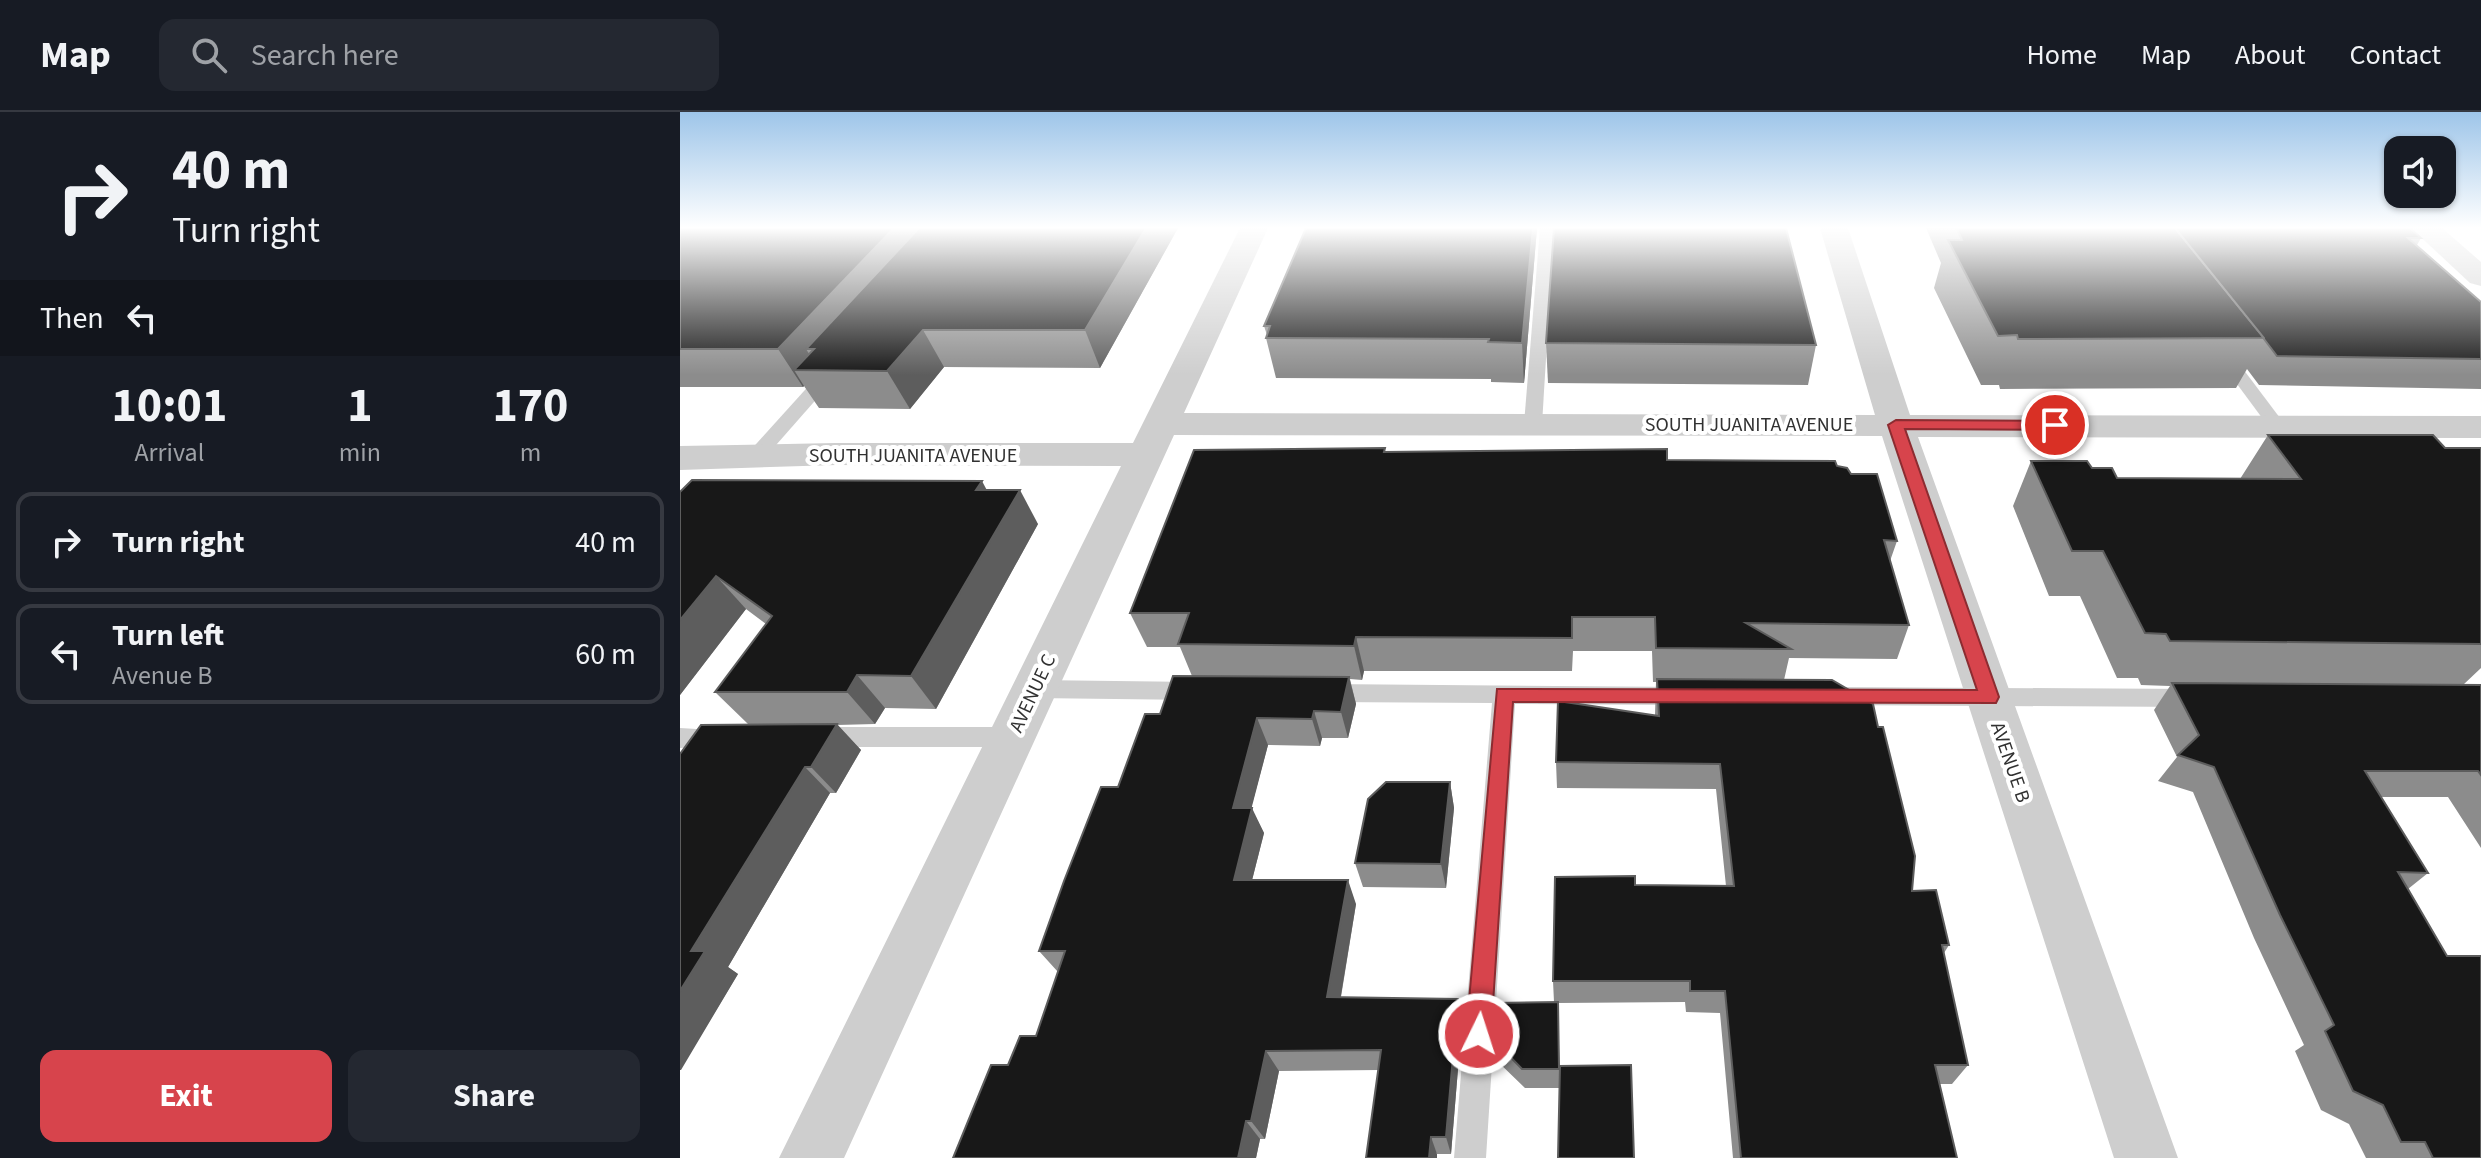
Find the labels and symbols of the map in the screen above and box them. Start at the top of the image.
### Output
pin [2021,391,2089,459]
street label: SOUTH JUANITA AVENUE [1645,411,1853,439]
street label: SOUTH JUANITA AVENUE [809,442,1017,470]
street label: AVENUE C [1003,650,1063,737]
street label: AVENUE B [1983,718,2037,806]
position arrow [1437,992,1521,1076]

